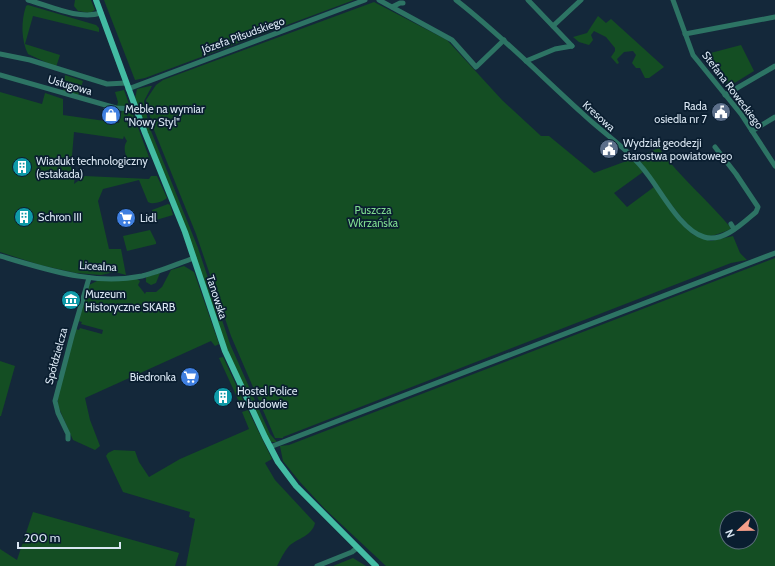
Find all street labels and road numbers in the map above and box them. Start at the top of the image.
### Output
street label: Józefa Piłsudskiego [199,14,286,57]
street label: Stefana Roweckiego [699,48,767,132]
street label: Usługowa [46,72,94,98]
street label: Kresowa [580,98,619,135]
street label: Licealna [79,258,118,274]
street label: Tanowska [203,273,231,321]
street label: Spółdzielcza [42,325,71,386]

